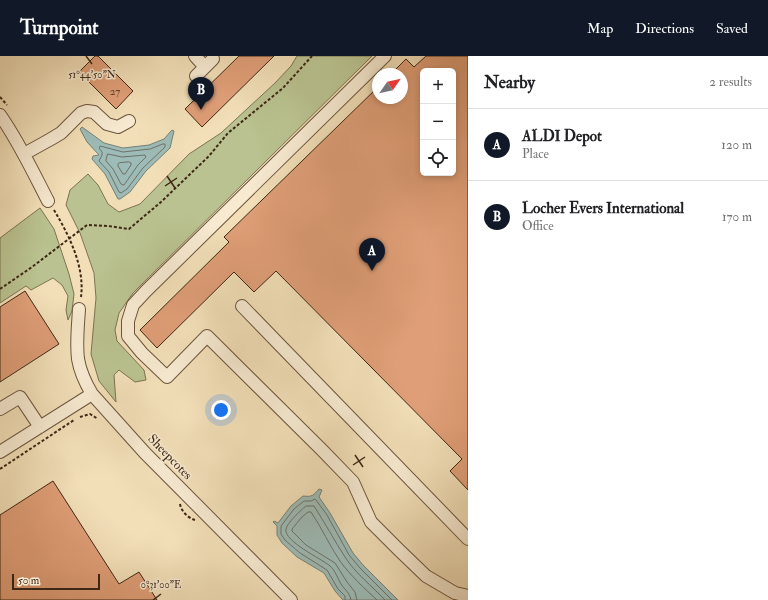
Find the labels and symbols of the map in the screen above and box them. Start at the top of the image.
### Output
north arrow [372,68,408,104]
text: 51°44'50"N [68,69,116,81]
pin: B [188,77,214,110]
house number: 27 [110,85,120,98]
pin: A [359,238,385,271]
your location [211,400,231,420]
street label: Sheepcotes [144,431,196,484]
scale bar [12,572,100,591]
text: 0°31'00"E [141,579,181,591]

